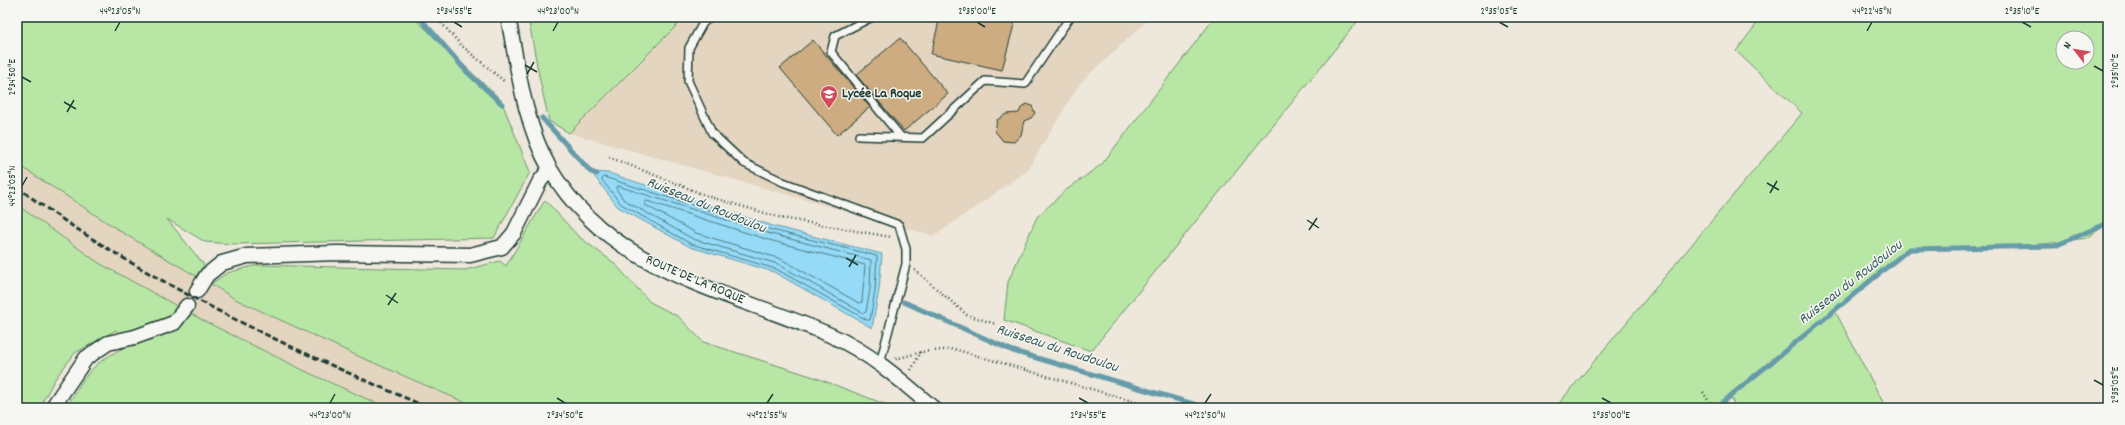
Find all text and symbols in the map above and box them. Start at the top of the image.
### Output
text: 44°23'05"N [100,5,140,19]
text: 2°34'55"E [436,5,472,19]
text: 44°23'00"N [537,5,579,19]
text: 2°35'00"E [958,5,996,19]
text: 2°35'05"E [1481,5,1518,19]
text: 44°22'45"N [1852,5,1892,19]
text: 2°35'10"E [2005,5,2040,19]
north arrow [2055,30,2095,70]
text: N [2060,39,2077,52]
text: 2°35'10"E [2109,53,2123,88]
text: 2°34'50"E [6,58,20,95]
school or university icon: Lycée La Roque [819,84,839,109]
place label: Lycée La Roque [842,84,921,104]
text: 44°23'05"N [6,166,20,206]
water label: Ruisseau du Roudoulou [643,172,770,241]
water label: Ruisseau du Roudoulou [1794,234,1909,331]
street label: ROUTE DE LA ROQUE [642,250,748,310]
water label: Ruisseau du Roudoulou [993,319,1122,380]
text: 2°35'05"E [2109,366,2123,403]
text: 44°23'00"N [309,409,351,423]
text: 2°34'50"E [547,409,584,423]
text: 44°22'55"N [747,409,787,423]
text: 2°34'55"E [1070,409,1106,423]
text: 44°22'50"N [1185,409,1225,423]
text: 2°35'00"E [1592,409,1630,423]

